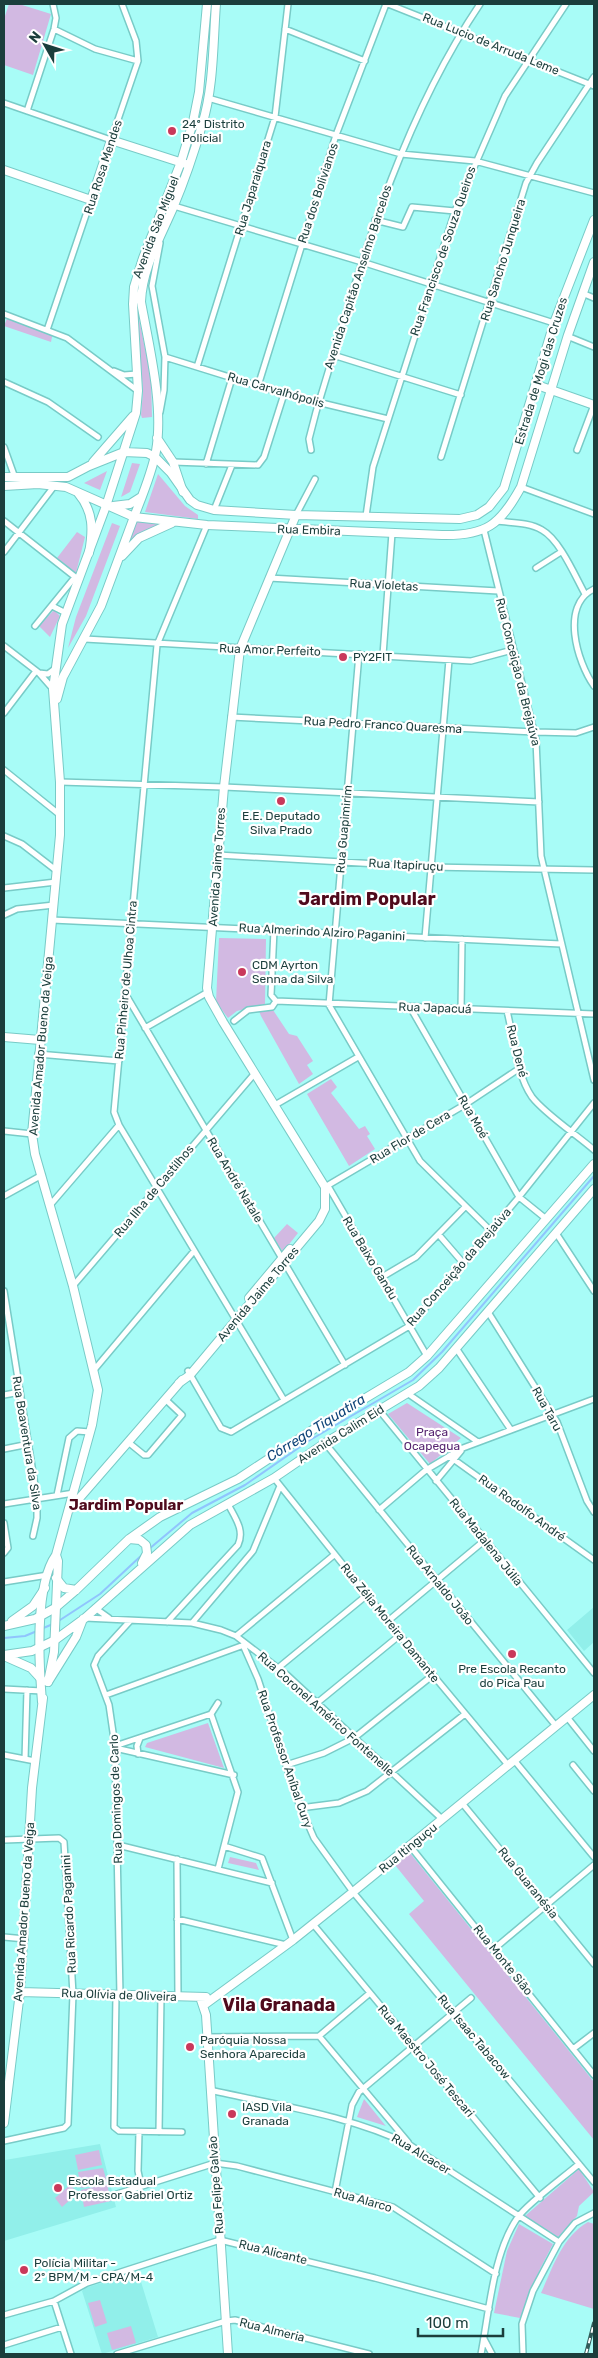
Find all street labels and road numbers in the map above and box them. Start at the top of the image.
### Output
street label: Rua Lucio de Arruda Leme [421,10,562,78]
street label: Rua Rosa Mendes [81,118,125,216]
street label: Rua Japaraiquara [232,139,274,237]
street label: Rua dos Bolivianos [295,141,341,245]
street label: Rua Francisco de Souza Queiros [407,164,479,338]
street label: Avenida São Miguel [130,174,182,280]
street label: Avenida Capitão Anselmo Barcelos [322,183,394,371]
street label: Rua Sancho Junqueira [478,197,528,323]
street label: Estrada de Mogi das Cruzes [512,296,570,446]
street label: Rua Carvalhópolis [226,369,326,411]
street label: Rua Embira [277,522,341,538]
street label: Rua Violetas [349,576,419,594]
street label: Rua Conceição da Brejaúva [493,597,543,747]
street label: Rua Amor Perfeito [219,641,321,659]
street label: Rua Pedro Franco Quaresma [303,714,463,736]
street label: Rua Guapimirim [333,784,355,874]
street label: Avenida Jaime Torres [206,807,228,927]
street label: Rua Itapiruçu [368,856,444,874]
street label: Rua Pinheiro de Ulhoa Cintra [112,900,140,1060]
street label: Rua Almerindo Alziro Paganini [238,921,406,943]
street label: Avenida Amador Bueno da Veiga [26,956,56,1136]
street label: Rua Japacuá [398,1000,472,1016]
street label: Rua Dené [504,1023,530,1079]
street label: Rua Moé [455,1093,491,1141]
street label: Rua Flor de Cera [367,1107,453,1167]
street label: Rua André Natale [204,1135,266,1225]
street label: Rua Ilha de Castilhos [111,1142,197,1240]
street label: Rua Conceição da Brejaúva [404,1205,514,1329]
street label: Rua Baixo Gandu [340,1214,400,1302]
street label: Avenida Jaime Torres [214,1244,302,1344]
street label: Rua Boaventura da Silva [9,1375,45,1511]
street label: Rua Taru [529,1384,565,1434]
street label: Avenida Calim Eid [295,1402,387,1466]
street label: Rua Rodolfo André [476,1472,568,1544]
street label: Rua Madalena Júlia [446,1496,526,1588]
street label: Rua Arnaldo João [403,1542,477,1628]
street label: Rua Zélia Moreira Damante [338,1561,443,1686]
street label: Rua Coronel Américo Fontenelle [255,1649,397,1779]
street label: Rua Professor Aníbal Cury [255,1688,315,1830]
street label: Rua Domingos de Carlo [107,1734,125,1864]
street label: Rua Itinguçu [376,1820,440,1876]
street label: Avenida Amador Bueno da Veiga [11,1822,37,2002]
street label: Rua Guaranésia [495,1845,561,1921]
street label: Rua Ricardo Paganini [59,1854,79,1973]
street label: Rua Monte Sião [470,1922,536,1998]
street label: Rua Olívia de Oliveira [61,1986,177,2004]
street label: Rua Isaac Tabacow [435,1992,514,2082]
street label: Rua Maestro José Tescari [375,2002,477,2120]
street label: Rua Alcacer [389,2131,453,2177]
street label: Rua Felipe Galvão [206,2135,226,2235]
street label: Rua Alarco [332,2185,394,2215]
street label: Rua Alicante [237,2237,309,2267]
street label: Rua Almeria [238,2315,306,2345]

